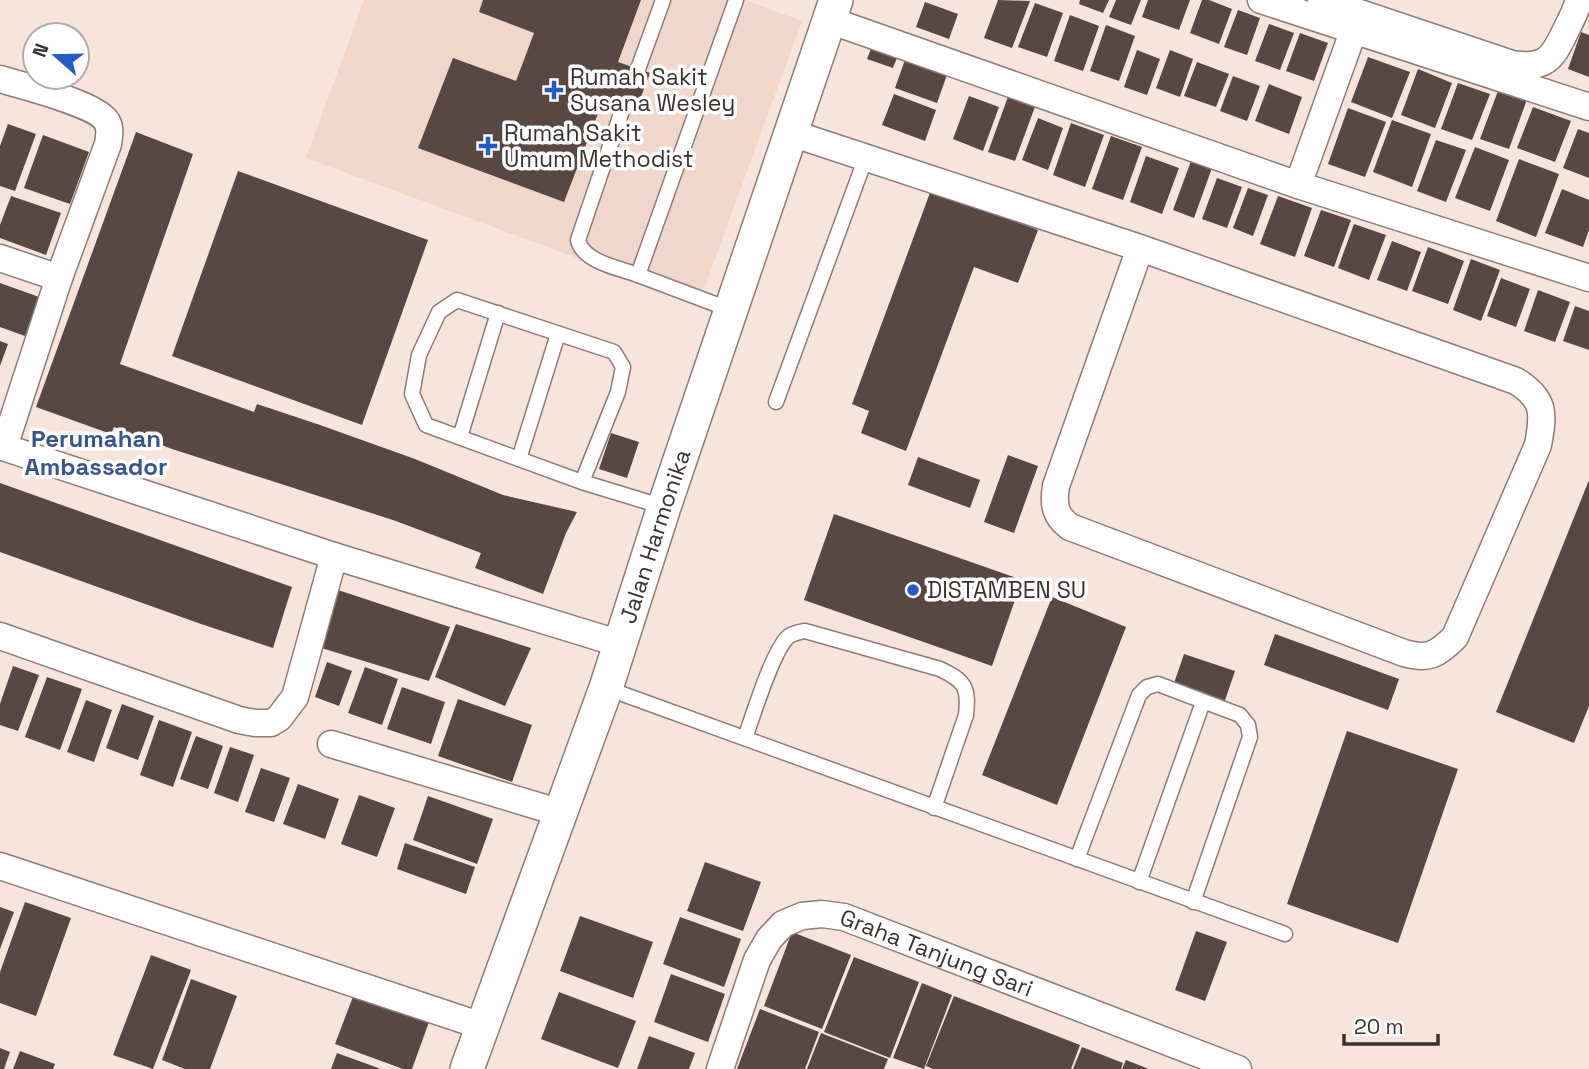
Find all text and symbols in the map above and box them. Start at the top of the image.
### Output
north arrow [21,21,91,91]
text: N [27,40,54,61]
place label: Rumah Sakit Susana Wesley [570,62,735,118]
marker: Rumah Sakit Susana Wesley [544,80,564,100]
place label: Rumah Sakit Umum Methodist [504,118,694,174]
marker: Rumah Sakit Umum Methodist [478,136,498,156]
district label: Perumahan Ambassador [25,423,168,482]
street label: Jalan Harmonika [613,445,697,627]
place label: DISTAMBEN SU [927,575,1086,605]
marker: DISTAMBEN SU [905,582,921,598]
street label: Graha Tanjung Sari [836,902,1037,1004]
scale bar [1344,1002,1438,1046]
text: 20 m [1354,1013,1404,1040]

